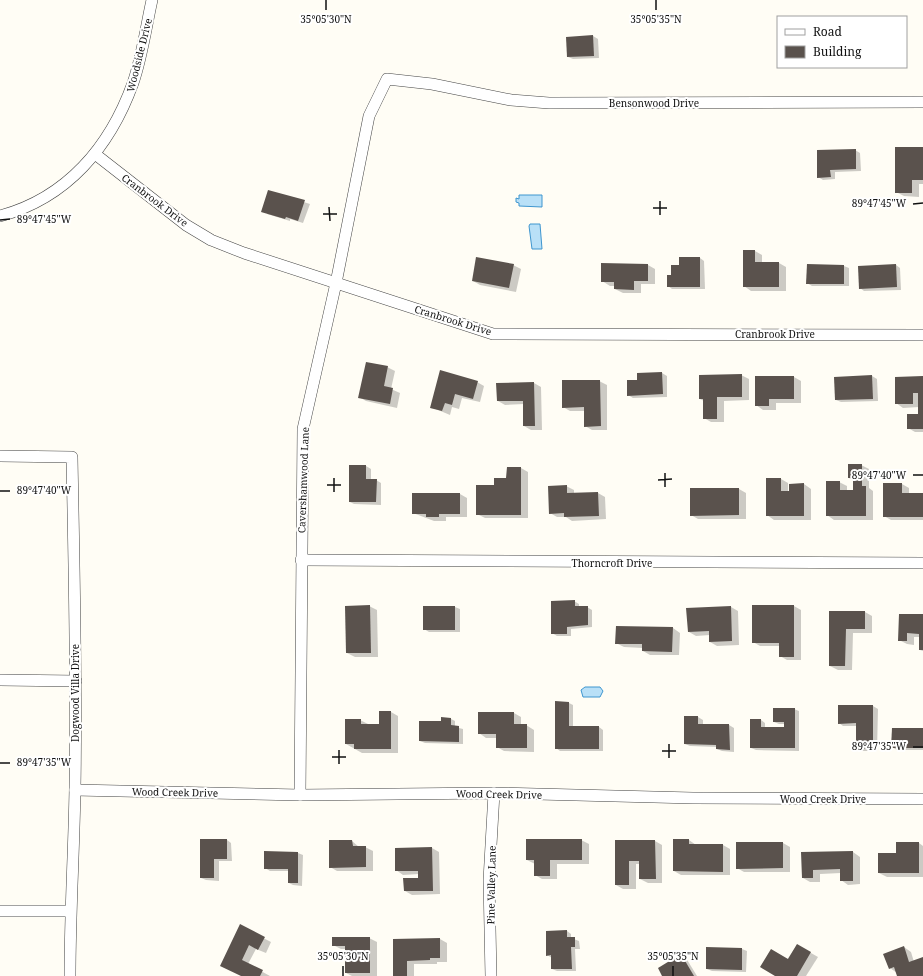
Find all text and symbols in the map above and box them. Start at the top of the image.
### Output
text: 35°05'30"N [300,12,352,26]
text: 35°05'35"N [630,12,682,26]
legend [777,16,907,68]
street label: Woodside Drive [123,17,155,93]
text: Road [813,23,843,40]
text: Building [813,43,862,60]
street label: Bensonwood Drive [609,96,699,110]
street label: Cranbrook Drive [119,170,191,230]
text: 89°47'45"W [852,196,907,210]
text: 89°47'45"W [17,212,72,226]
street label: Cranbrook Drive [413,302,493,338]
street label: Cranbrook Drive [735,327,815,341]
street label: Cavershamwood Lane [294,427,312,533]
text: 89°47'40"W [852,468,907,482]
text: 89°47'40"W [17,483,72,497]
street label: Thorncroft Drive [572,556,652,570]
street label: Dogwood Villa Drive [68,644,82,742]
text: 89°47'35"W [852,739,907,753]
text: 89°47'35"W [17,755,72,769]
street label: Wood Creek Drive [132,784,218,800]
street label: Wood Creek Drive [456,786,542,802]
street label: Wood Creek Drive [780,792,866,806]
street label: Pine Valley Lane [483,845,499,925]
text: 35°05'30"N [317,949,369,963]
text: 35°05'35"N [647,949,699,963]

